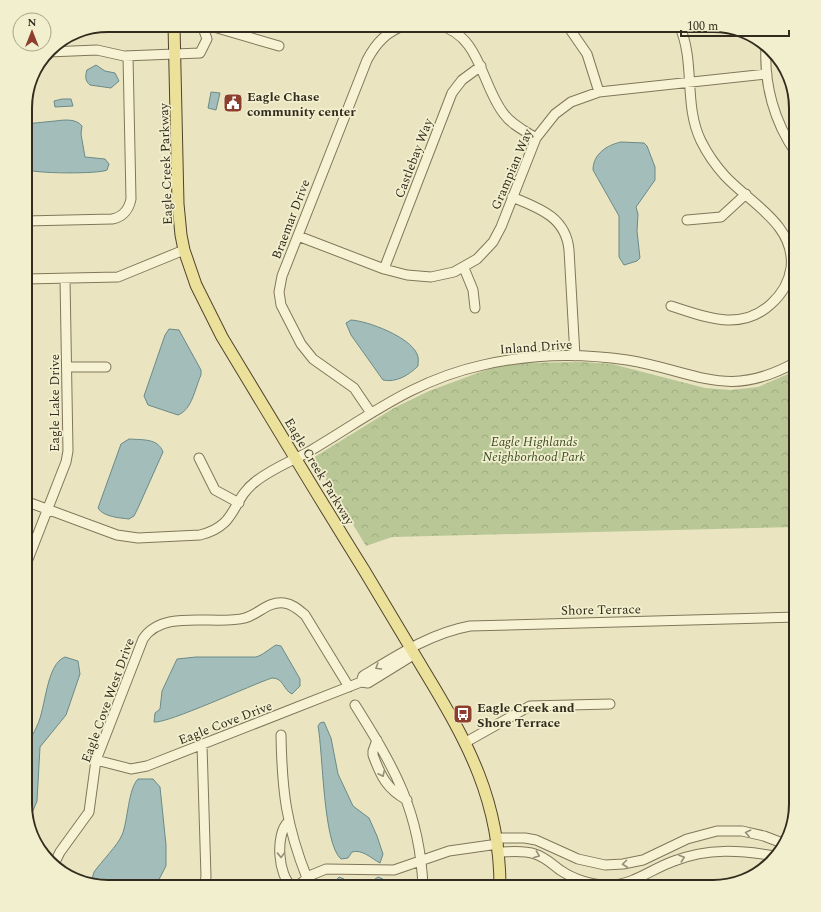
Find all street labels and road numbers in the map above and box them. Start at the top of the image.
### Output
street label: Eagle Creek Parkway [154,102,178,225]
street label: Castlebay Way [390,115,439,201]
street label: Grampian Way [486,125,538,213]
street label: Braemar Drive [267,176,315,262]
street label: Inland Drive [499,334,573,360]
street label: Eagle Lake Drive [45,354,65,452]
street label: Eagle Creek Parkway [279,414,359,530]
street label: Shore Terrace [561,599,641,621]
street label: Eagle Cove West Drive [76,635,140,765]
street label: Eagle Cove Drive [175,696,275,750]

